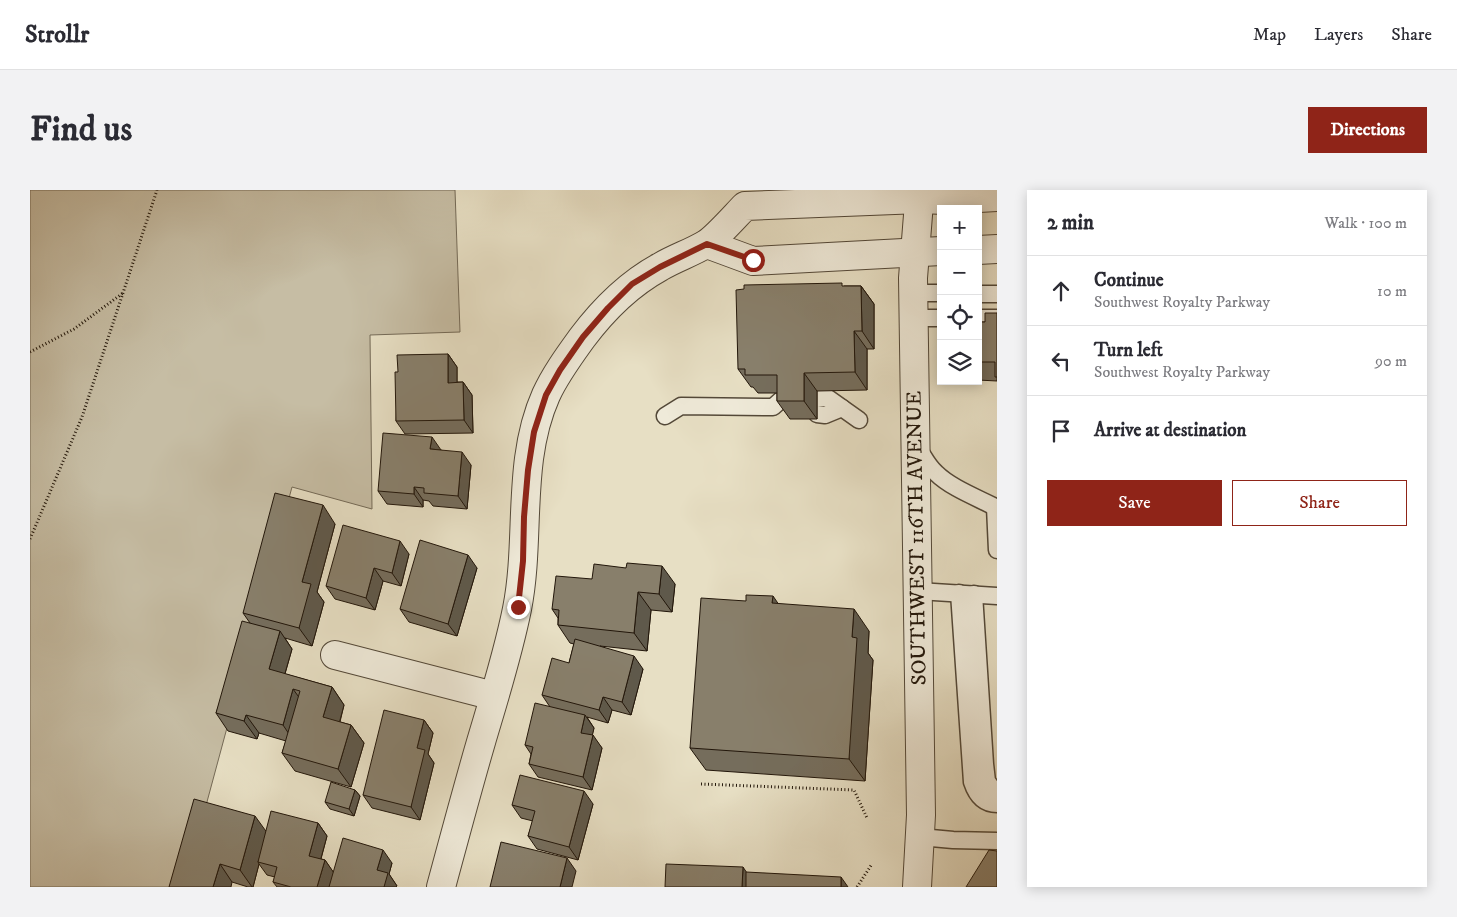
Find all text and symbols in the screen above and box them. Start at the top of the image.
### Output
text: Strollr [25,20,89,50]
text: Map [1253,24,1286,46]
text: Layers [1314,24,1363,46]
text: Share [1391,24,1432,46]
button: Directions [1308,107,1427,153]
text: Find us [30,108,132,152]
map controls [937,205,982,385]
button: + [937,205,982,250]
text: 2 min [1047,210,1094,236]
text: Walk · 100 m [1325,213,1407,233]
route start [742,249,765,272]
button: − [937,250,982,295]
text: Continue [1094,269,1164,292]
icon: ahead [1047,277,1075,305]
text: 10 m [1377,281,1407,301]
text: Southwest Royalty Parkway [1094,292,1270,312]
button: locate [937,295,982,340]
text: Turn left [1094,339,1163,362]
button: layers [937,340,982,385]
icon: left [1047,347,1075,375]
text: 90 m [1375,351,1407,371]
text: Southwest Royalty Parkway [1094,362,1270,382]
street label: SOUTHWEST 116TH AVENUE [901,390,933,686]
icon: arrive [1047,417,1075,445]
text: Arrive at destination [1094,419,1246,442]
button: Save [1047,480,1222,526]
button: Share [1232,480,1407,526]
route end [507,596,530,619]

